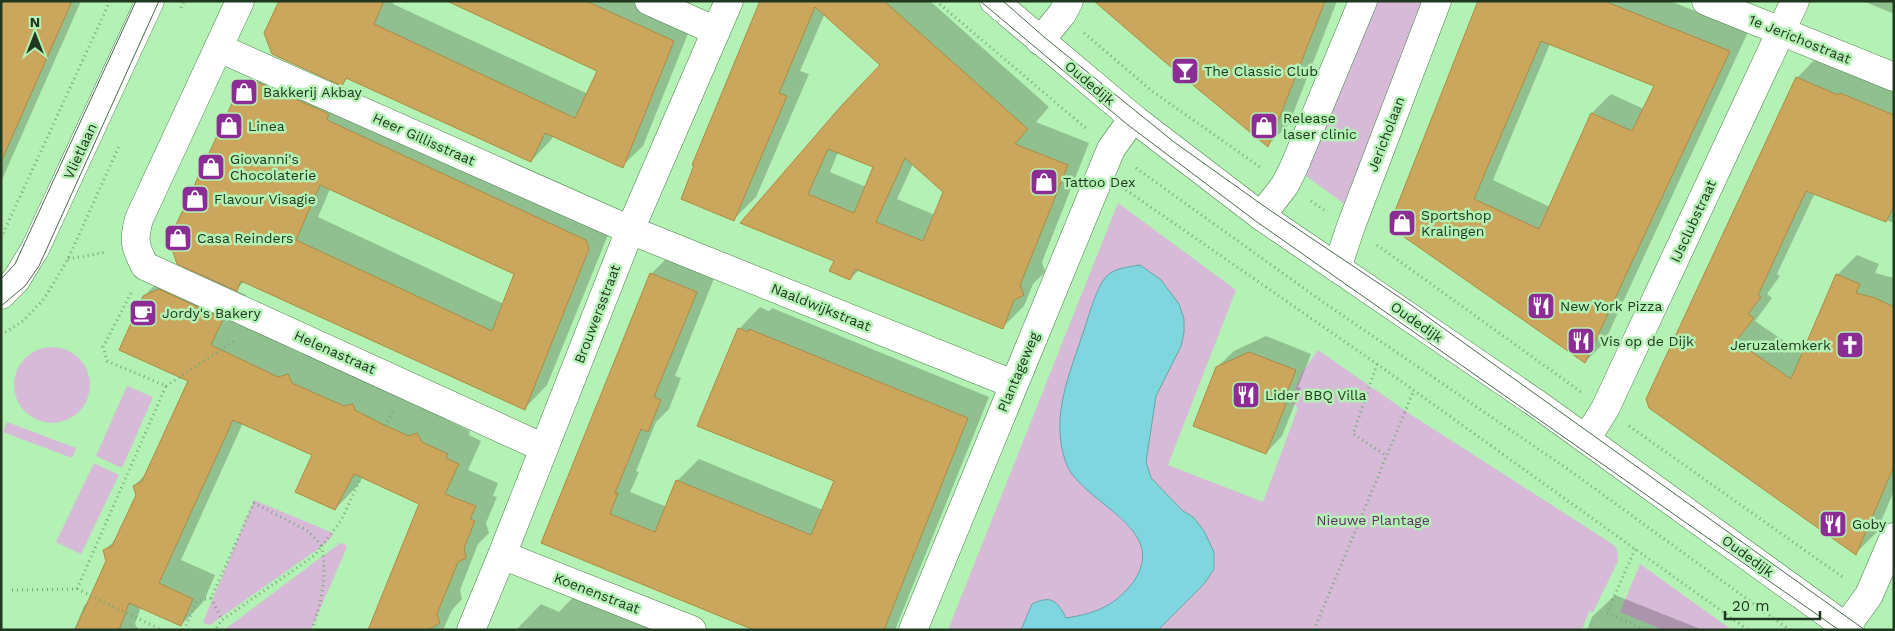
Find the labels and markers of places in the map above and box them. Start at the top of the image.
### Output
bar icon: The Classic Club [1170,56,1200,86]
place label: The Classic Club [1204,63,1318,79]
shop icon: Bakkerij Akbay [229,77,259,107]
place label: Bakkerij Akbay [263,84,363,100]
place label: Release laser clinic [1283,110,1357,142]
shop icon: Linea [214,111,244,141]
shop icon: Release laser clinic [1249,111,1279,141]
place label: Linea [248,118,285,134]
place label: Giovanni's Chocolaterie [230,151,316,183]
shop icon: Giovanni's Chocolaterie [196,152,226,182]
shop icon: Tattoo Dex [1029,167,1059,197]
place label: Tattoo Dex [1063,174,1135,190]
shop icon: Flavour Visagie [180,184,210,214]
place label: Flavour Visagie [214,191,316,207]
place label: Sportshop Kralingen [1421,207,1491,239]
shop icon: Sportshop Kralingen [1387,208,1417,238]
shop icon: Casa Reinders [163,223,193,253]
place label: Casa Reinders [197,230,293,246]
restaurant icon: New York Pizza [1526,291,1556,321]
cafe icon: Jordy's Bakery [128,298,158,328]
place label: New York Pizza [1560,298,1662,314]
place label: Jordy's Bakery [162,305,261,321]
restaurant icon: Vis op de Dijk [1566,326,1596,356]
church icon: Jeruzalemkerk [1835,330,1865,360]
place label: Vis op de Dijk [1600,333,1694,349]
place label: Jeruzalemkerk [1730,337,1831,353]
restaurant icon: Lider BBQ Villa [1231,380,1261,410]
place label: Lider BBQ Villa [1265,387,1367,403]
restaurant icon: Goby [1818,509,1848,539]
place label: Goby [1852,516,1887,532]

